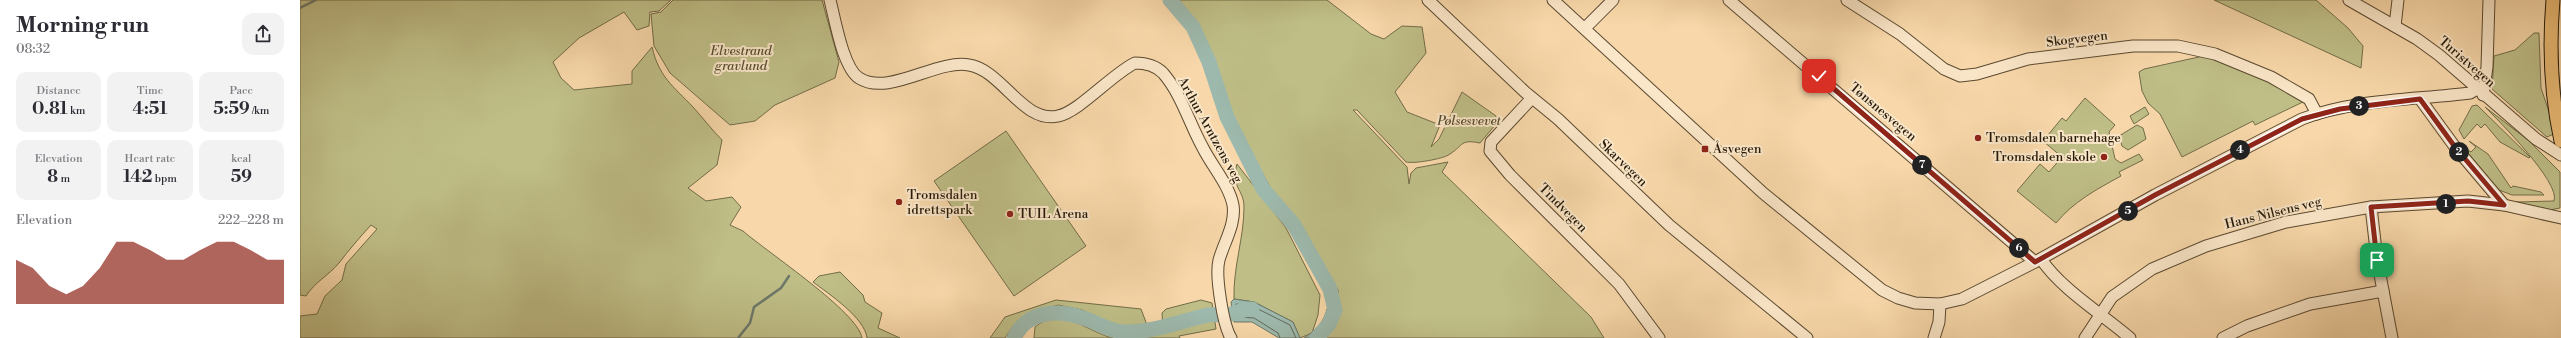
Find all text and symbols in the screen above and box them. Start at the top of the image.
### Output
text: Morning run [16,12,149,39]
button: share [242,13,284,55]
street label: Skogvegen [2045,27,2109,51]
street label: Turistvegen [2435,33,2499,91]
text: 08:32 [16,41,50,57]
park label: Elvestrand gravlund [709,43,772,74]
pin [1802,59,1836,93]
icon: check [1808,65,1830,87]
street label: Arthur Arntzens veg [1174,73,1246,186]
street label: Tønsnesvegen [1846,79,1920,145]
text: Distance [36,84,81,98]
text: Time [137,84,163,98]
text: Pace [230,84,253,98]
pin: 3 [2349,96,2369,116]
text: 0.81 [32,98,68,120]
text: 4:51 [133,98,167,120]
text: 5:59 [213,98,250,120]
text: 3 [2356,99,2362,113]
text: km [68,104,85,118]
text: /km [250,104,269,118]
park label: Pølsesvevet [1436,113,1502,129]
place label: Tromsdalen barnehage [1986,130,2121,146]
marker: Tromsdalen barnehage [1973,133,1983,143]
street label: Skarvegen [1595,136,1651,190]
place label: Åsvegen [1712,140,1762,157]
pin: 4 [2230,140,2250,160]
pin: 2 [2449,142,2469,162]
text: 4 [2236,143,2244,157]
marker: Åsvegen [1700,144,1710,154]
text: 2 [2456,145,2462,159]
place label: Tromsdalen skole [1993,149,2096,165]
text: Elevation [35,152,82,166]
text: Heart rate [125,152,175,166]
text: kcal [231,152,251,166]
marker: Tromsdalen skole [2099,152,2109,162]
pin: 7 [1912,155,1932,175]
text: 7 [1919,158,1925,172]
text: 8 [47,166,58,188]
text: 142 [123,166,152,188]
text: 59 [231,166,252,188]
text: m [58,172,70,186]
text: bpm [152,172,177,186]
street label: Tindvegen [1535,180,1591,236]
place label: Tromsdalen idrettspark [907,187,978,218]
street label: Hans Nilsens veg [2223,193,2323,233]
pin: 1 [2436,194,2456,214]
marker: Tromsdalen idrettspark [894,197,904,207]
text: 1 [2443,197,2449,211]
pin: 5 [2118,201,2138,221]
text: 5 [2125,204,2131,218]
place label: TUIL Arena [1018,206,1089,222]
marker: TUIL Arena [1005,209,1015,219]
text: Elevation [16,212,72,228]
text: 222–228 m [218,212,284,228]
pin: 6 [2009,238,2029,258]
text: 6 [2016,241,2022,255]
pin [2360,243,2394,277]
icon: arrive [2366,249,2388,271]

